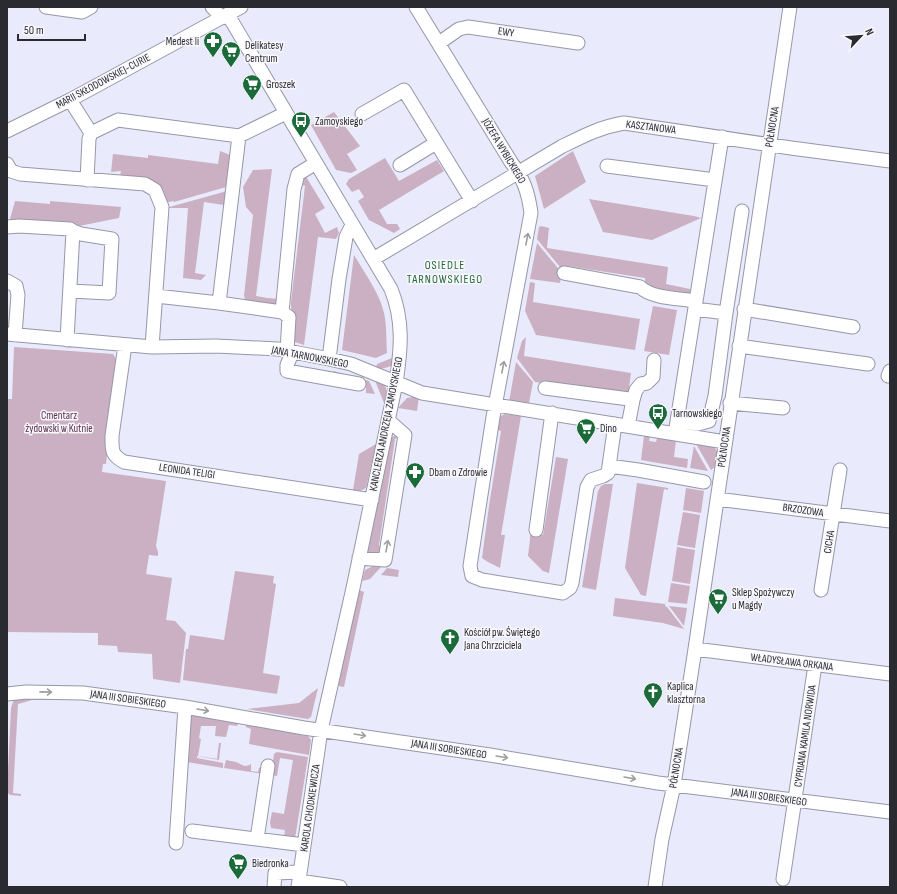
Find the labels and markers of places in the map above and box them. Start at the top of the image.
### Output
pharmacy icon: Medest Ii [202,30,224,58]
place label: Medest Ii [166,35,199,48]
place label: Delikatesy Centrum [245,39,284,65]
supermarket icon: Delikatesy Centrum [220,40,242,68]
supermarket icon: Groszek [241,73,263,101]
place label: Groszek [266,78,296,91]
bus stop icon: Zamoyskiego [290,110,312,138]
place label: Zamoyskiego [315,115,363,128]
bus stop icon: Tarnowskiego [647,402,669,430]
place label: Tarnowskiego [672,407,722,420]
supermarket icon: Dino [575,417,597,445]
place label: Dino [600,422,617,435]
pharmacy icon: Dbam o Zdrowie [404,461,426,489]
place label: Dbam o Zdrowie [429,466,487,479]
place label: Sklep Spożywczy u Magdy [732,586,795,612]
supermarket icon: Sklep Spożywczy u Magdy [707,587,729,615]
place label: Kościół pw. Świętego Jana Chrzciciela [463,626,540,652]
church icon: Kościół pw. Świętego Jana Chrzciciela [439,627,461,655]
place label: Kaplica klasztorna [667,680,705,706]
church icon: Kaplica klasztorna [642,681,664,709]
supermarket icon: Biedronka [227,852,249,880]
place label: Biedronka [252,857,289,870]

